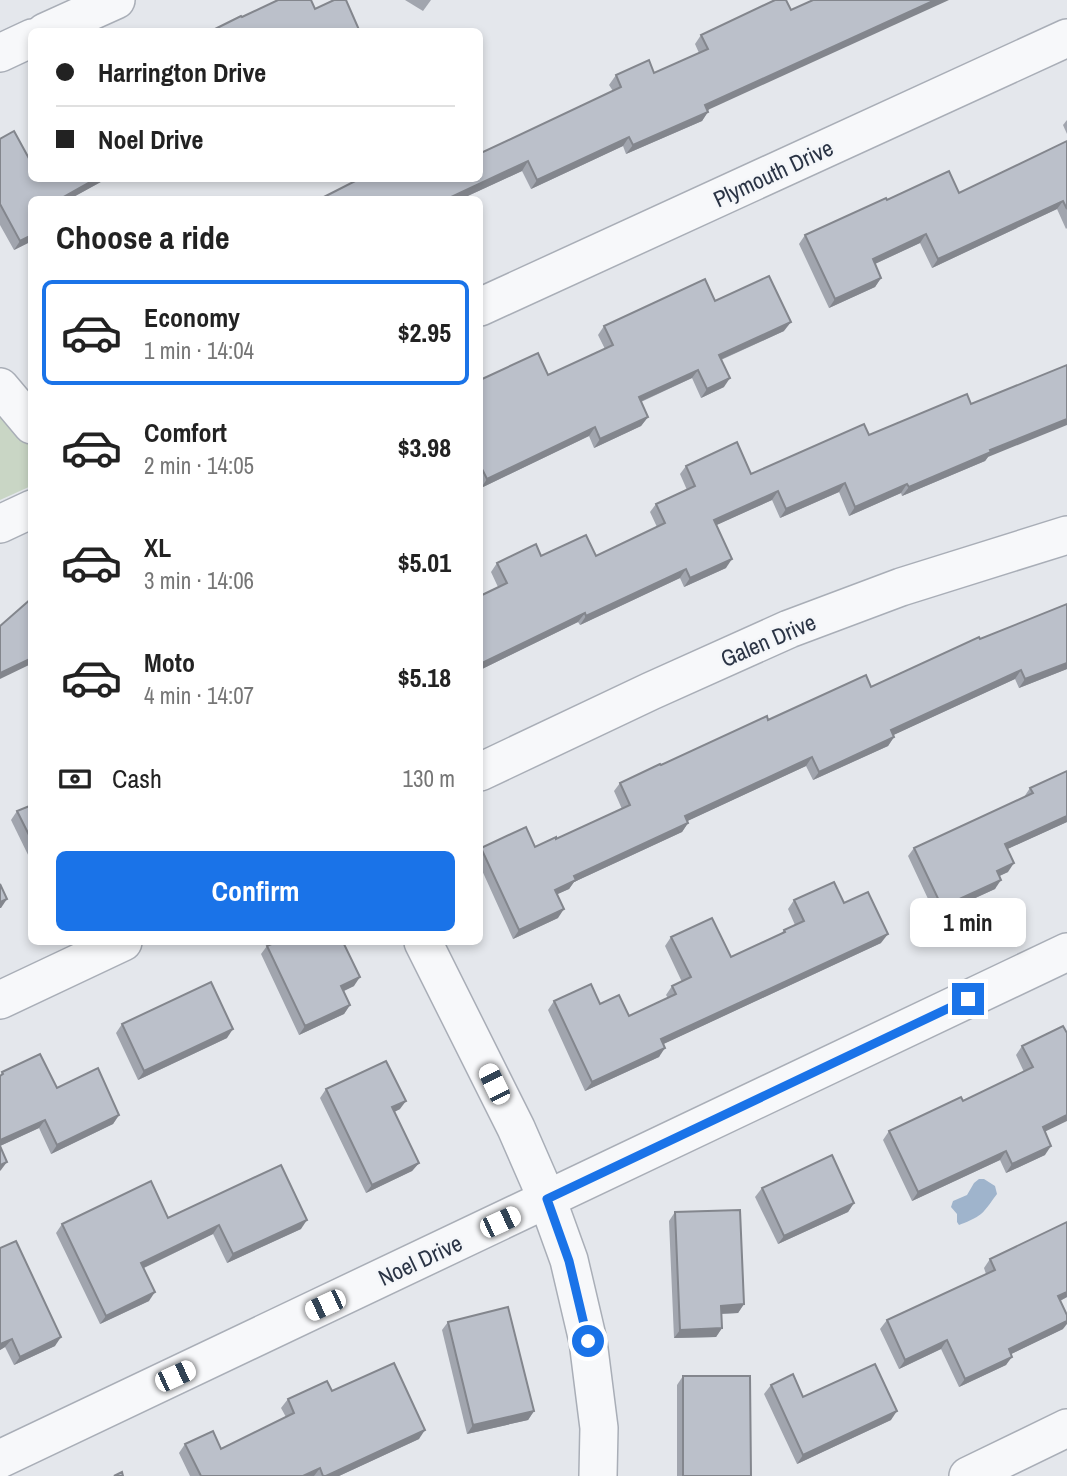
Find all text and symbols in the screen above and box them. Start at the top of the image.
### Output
text: Harrington Drive [98,55,266,90]
text: Noel Drive [98,122,203,157]
street label: Plymouth Drive [708,132,838,214]
text: Choose a ride [56,216,230,259]
text: Economy [144,300,240,335]
icon: car [60,301,123,364]
text: $2.95 [398,315,451,350]
text: 1 min · 14:04 [144,335,254,366]
text: Comfort [144,415,227,450]
icon: car [60,416,123,479]
text: $3.98 [398,430,451,465]
text: 2 min · 14:05 [144,450,254,481]
text: XL [144,530,171,565]
icon: car [60,531,123,594]
text: $5.01 [398,545,451,580]
text: 3 min · 14:06 [144,565,254,596]
street label: Galen Drive [716,606,820,674]
text: Moto [144,645,195,680]
icon: car [60,646,123,709]
text: $5.18 [398,660,451,695]
text: 4 min · 14:07 [144,680,254,711]
icon: cash [56,760,94,798]
text: Cash [112,761,162,796]
text: 130 m [403,763,455,794]
button: Confirm [56,851,455,931]
callout: 1 min [910,898,1026,946]
text: 1 min [943,907,993,938]
route end [952,983,984,1015]
car [476,1061,513,1107]
car [477,1204,524,1240]
street label: Noel Drive [373,1227,467,1293]
car [302,1287,349,1323]
route start [572,1325,604,1357]
car [152,1358,199,1394]

